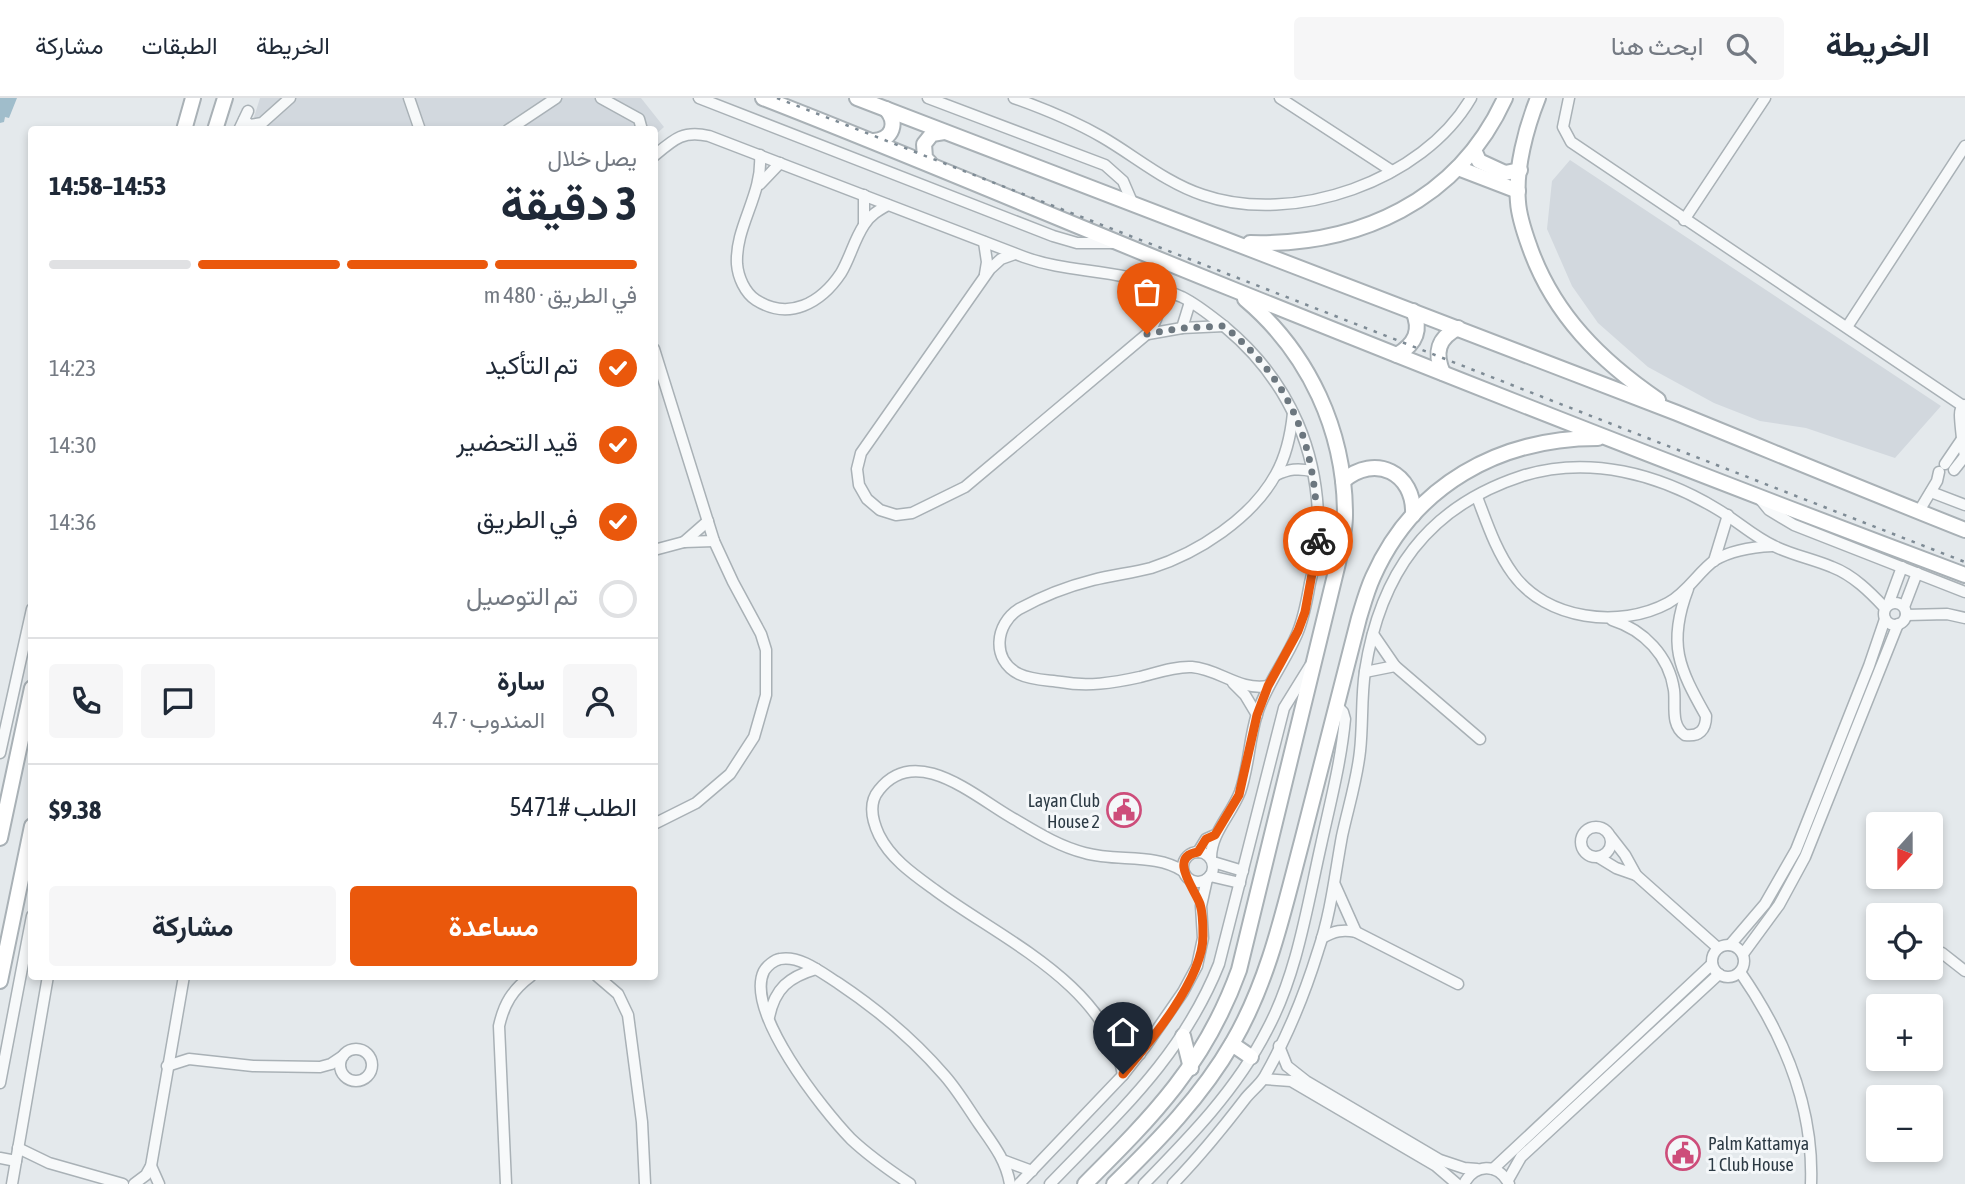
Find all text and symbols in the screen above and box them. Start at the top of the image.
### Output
search box [1294,17,1784,80]
text: الخريطة [1826,25,1930,63]
icon: search [1722,29,1760,67]
text: ابحث هنا [1611,31,1704,61]
text: مشاركة [35,32,103,59]
text: الطبقات [141,32,218,59]
text: الخريطة [256,32,330,59]
text: يصل خلال [548,145,637,171]
text: 14:53–14:58 [49,171,166,201]
text: 3 دقيقة [501,177,637,230]
pin [1117,262,1177,334]
icon: bag [1128,273,1166,311]
text: في الطريق · 480 m [484,282,637,308]
icon: check [599,349,637,387]
text: تم التأكيد [485,350,578,380]
text: 14:23 [49,355,96,381]
icon: check [599,426,637,464]
text: قيد التحضير [456,427,578,457]
text: 14:30 [49,432,96,458]
icon: check [599,503,637,541]
text: في الطريق [476,504,578,534]
courier [1283,506,1353,576]
text: 14:36 [49,509,96,535]
icon: bike [1299,522,1337,560]
text: تم التوصيل [466,581,578,611]
button: phone [49,664,123,738]
button: chat [141,664,215,738]
button: person [563,664,637,738]
text: سارة [497,666,545,696]
text: المندوب · 4.7 [433,707,545,733]
place label: Layan Club House 2 [1028,790,1100,832]
public building icon: Layan Club House 2 [1105,791,1143,829]
text: الطلب #5471 [510,792,637,822]
text: $9.38 [49,795,101,825]
north arrow [1866,812,1942,889]
map controls [1866,812,1943,1162]
button: مشاركة [49,886,336,966]
button: مساعدة [350,886,637,966]
button: locate [1866,903,1943,980]
button: + [1866,994,1943,1071]
pin [1093,1002,1153,1074]
icon: home [1104,1013,1142,1051]
button: − [1866,1085,1943,1162]
place label: Palm Kattamya 1 Club House [1708,1133,1809,1175]
public building icon: Palm Kattamya 1 Club House [1664,1134,1702,1172]

